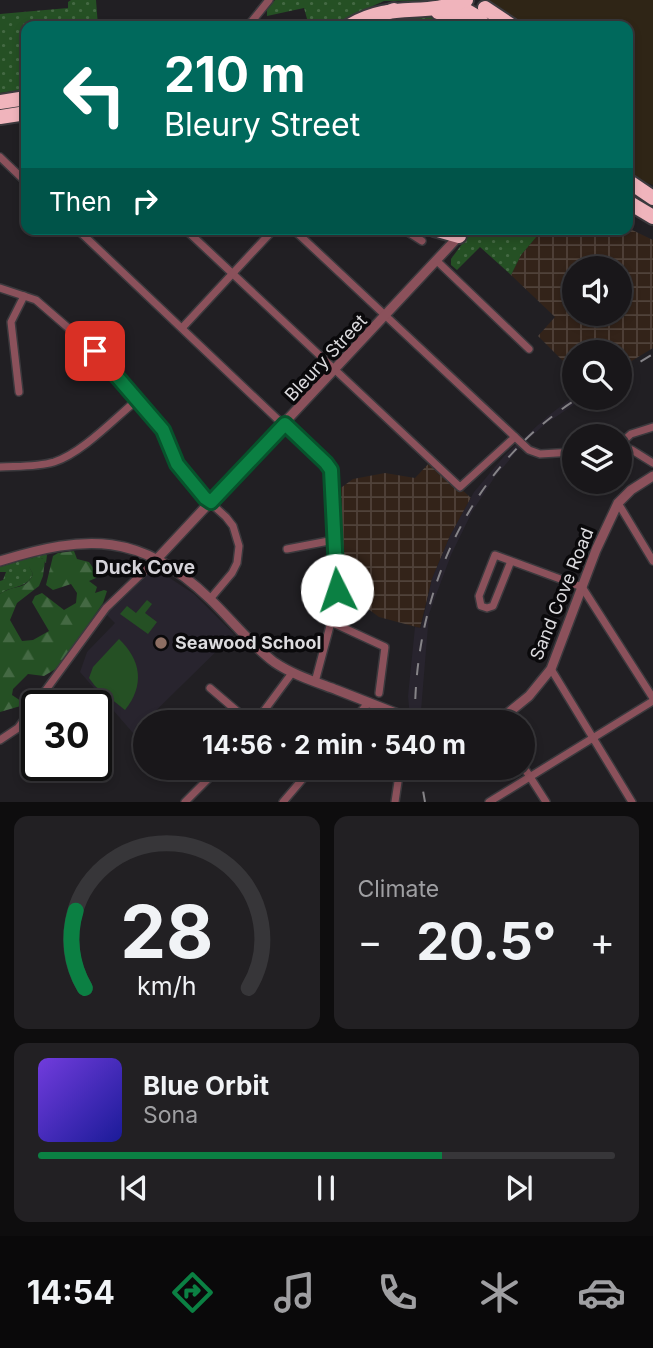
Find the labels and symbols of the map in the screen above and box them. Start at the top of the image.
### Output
street label: Bleury Street [280,310,371,405]
pin [65,321,125,381]
street label: Sand Cove Road [525,525,598,663]
position arrow [300,553,374,627]
district label: Duck Cove [95,556,195,579]
place label: Seawood School [175,632,321,653]
marker: Seawood School [153,635,169,651]
speed limit sign: 30 [21,690,112,781]

